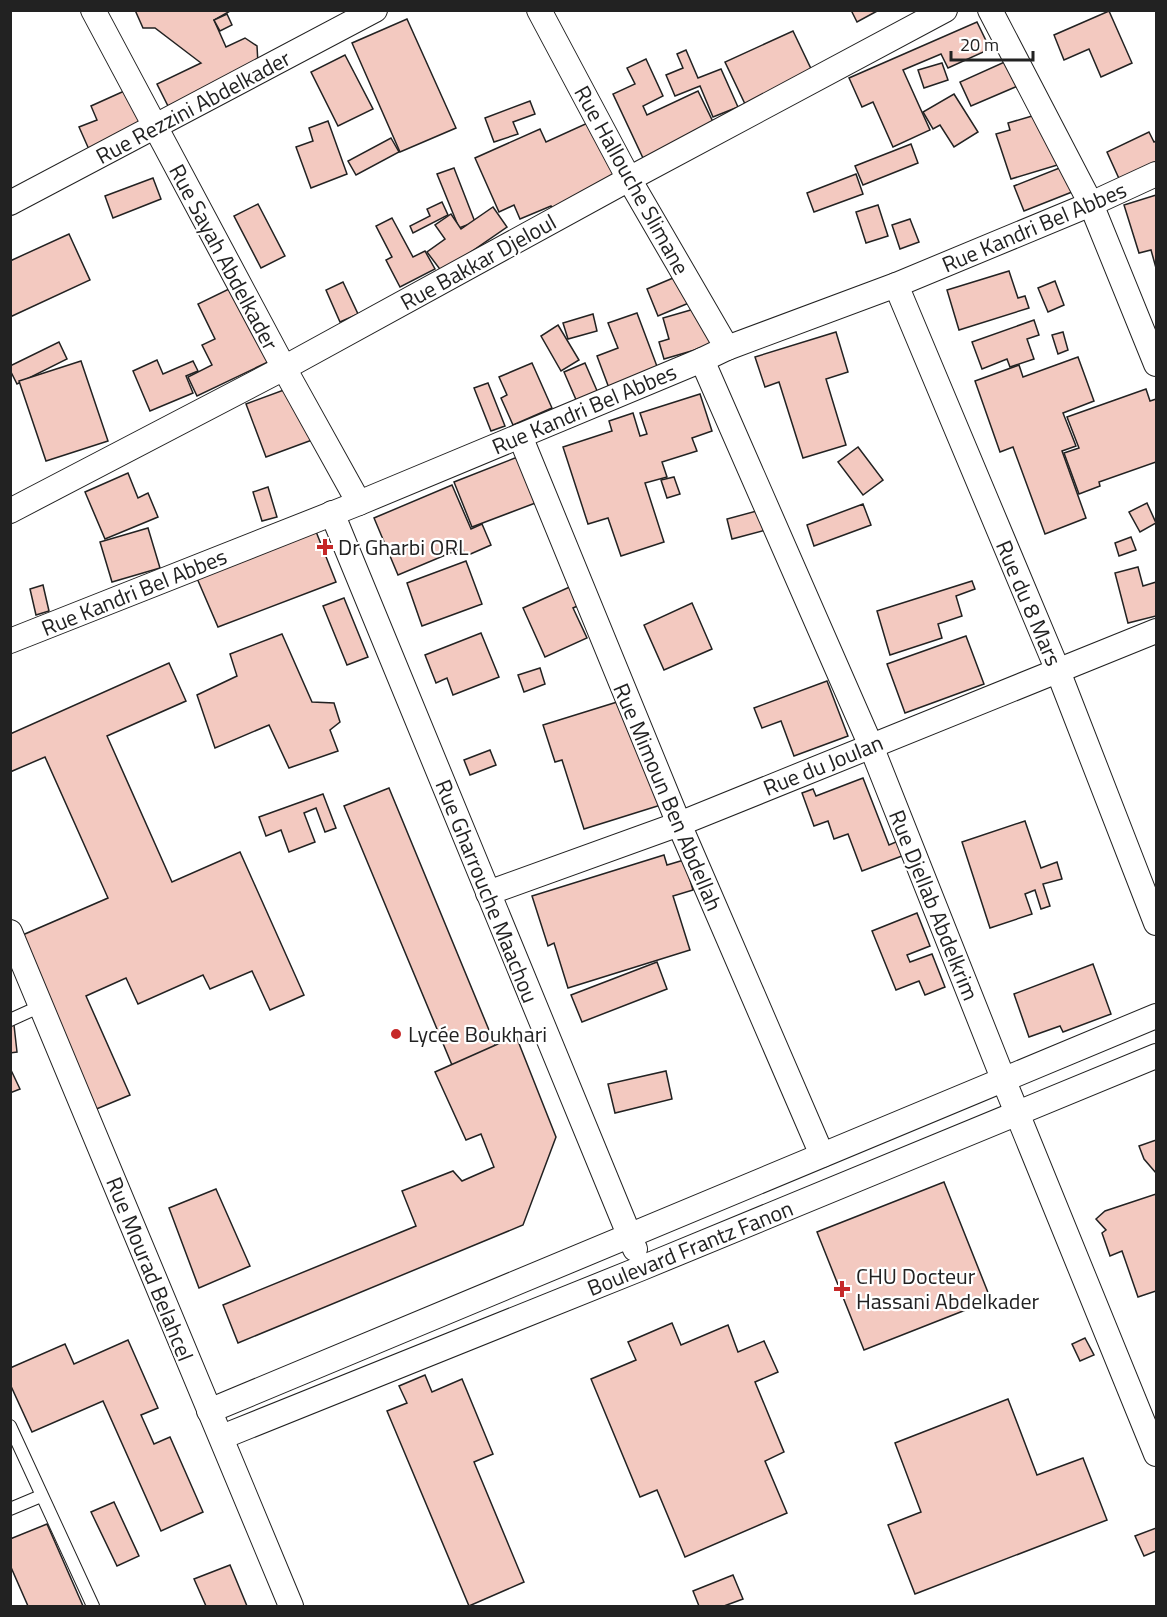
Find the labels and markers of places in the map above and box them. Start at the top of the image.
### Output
place label: Dr Gharbi ORL [338,530,469,564]
marker: Dr Gharbi ORL [316,538,334,556]
place label: Lycée Boukhari [408,1017,547,1051]
marker: Lycée Boukhari [389,1027,403,1041]
place label: CHU Docteur Hassani Abdelkader [856,1259,1040,1318]
marker: CHU Docteur Hassani Abdelkader [833,1280,851,1298]

